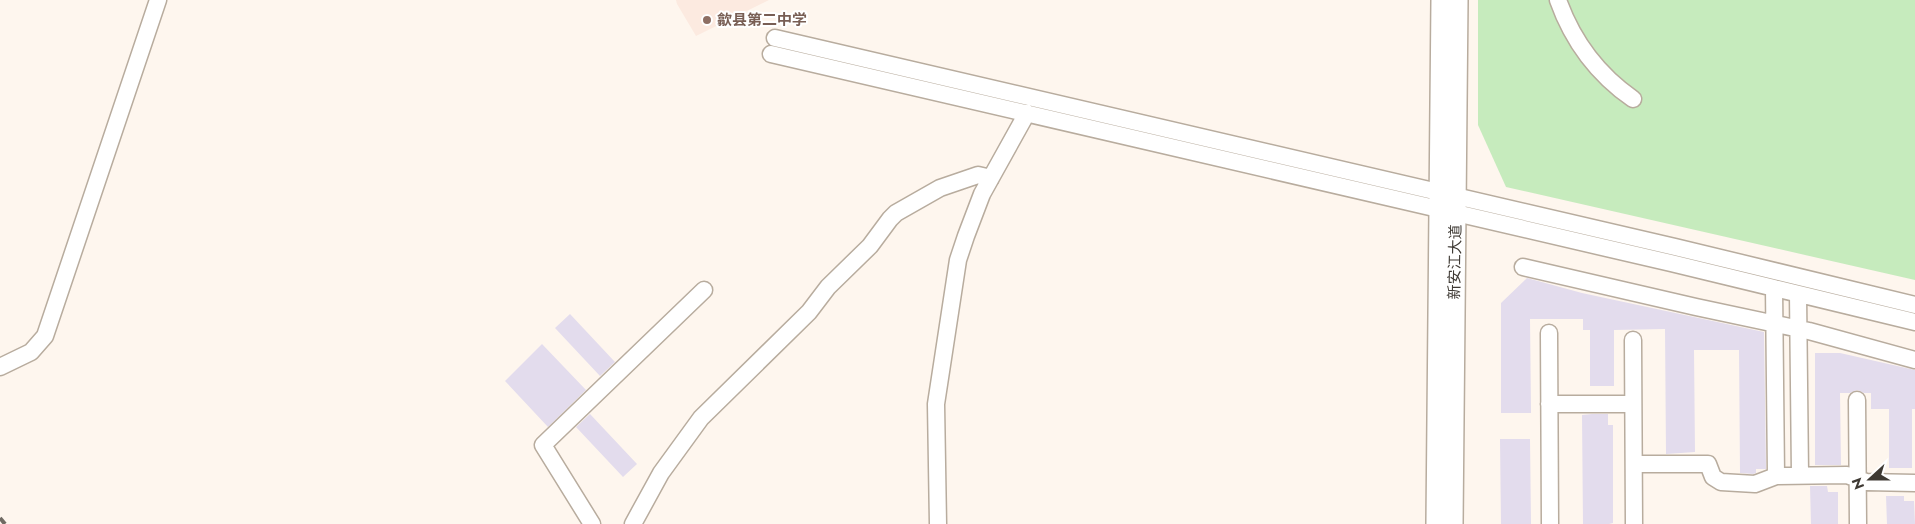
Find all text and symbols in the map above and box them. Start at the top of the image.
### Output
place label: 歙县第二中学 [717,9,807,31]
marker: 歙县第二中学 [701,14,713,26]
street label: 新安江大道 [1443,224,1467,300]
north arrow [1845,454,1895,504]
text: N [1847,475,1869,492]

